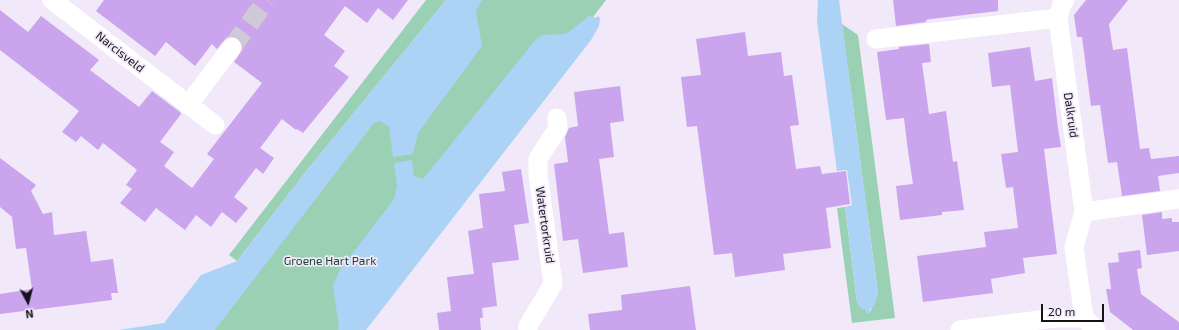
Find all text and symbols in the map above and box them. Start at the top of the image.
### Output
street label: Narcisveld [93,29,147,75]
street label: Dalkruid [1061,91,1081,139]
street label: Watertorkruid [532,186,558,264]
park label: Groene Hart Park [284,254,376,268]
north arrow [8,282,48,322]
scale bar [1043,296,1106,322]
text: 20 m [1048,304,1075,318]
text: N [25,307,34,321]

